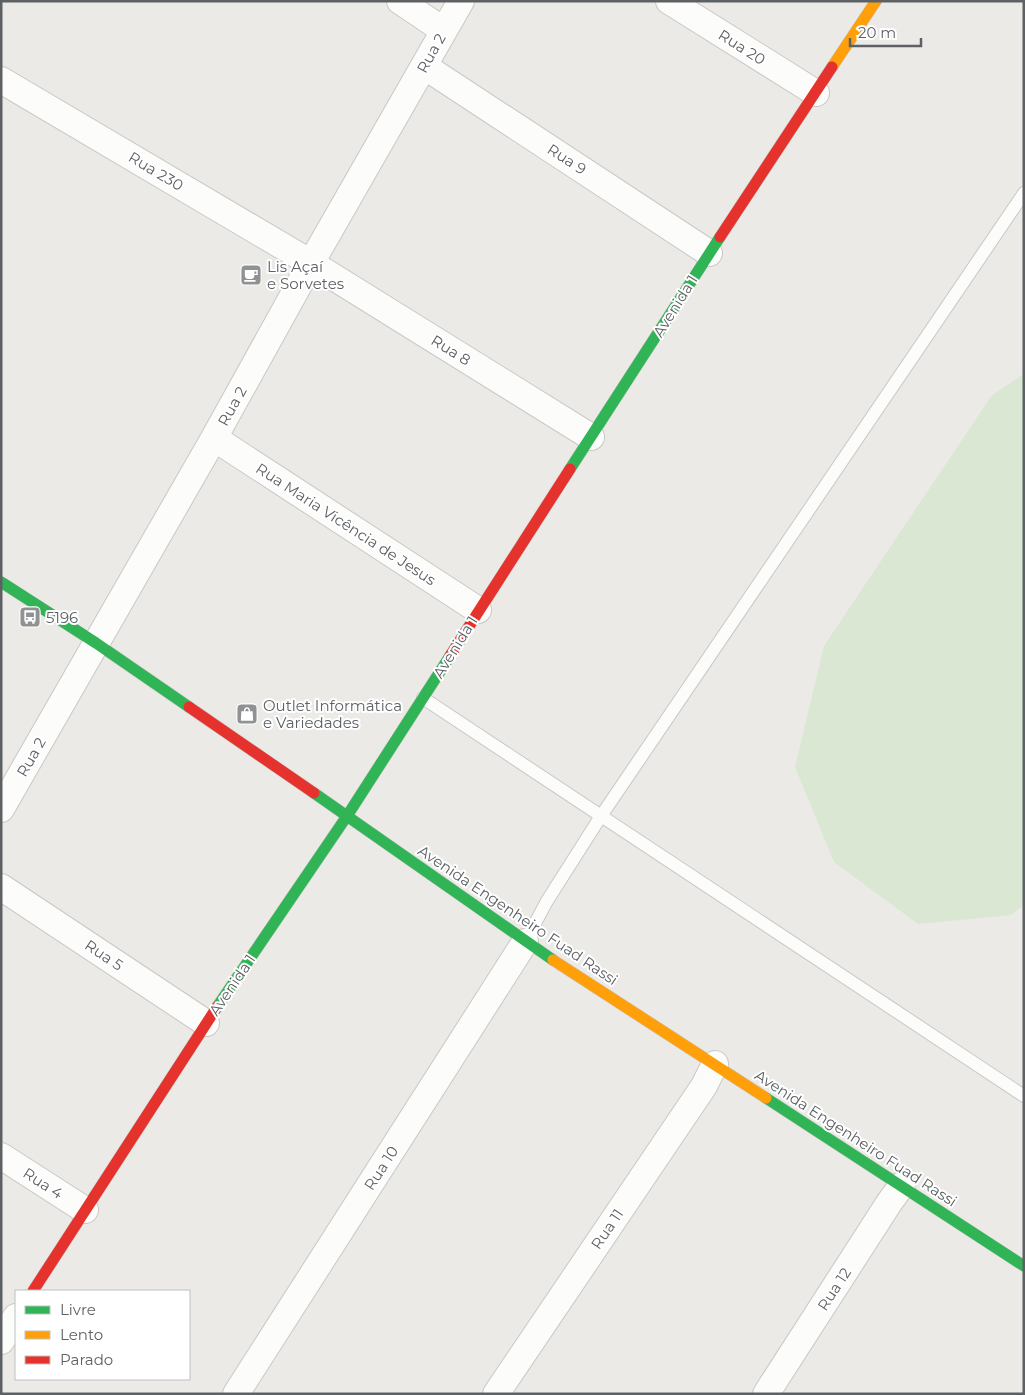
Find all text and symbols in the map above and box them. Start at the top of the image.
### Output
scale bar [850,15,921,47]
text: 20 m [858,23,896,42]
street label: Rua 20 [715,25,769,69]
street label: Rua 2 [412,30,450,76]
street label: Rua 9 [544,139,590,179]
street label: Rua 230 [125,147,187,195]
place label: Lis Açaí e Sorvetes [267,257,344,293]
cafe icon: Lis Açaí e Sorvetes [239,263,263,287]
street label: Avenida 1 [648,271,702,341]
street label: Rua 8 [428,330,474,370]
street label: Rua 2 [213,383,251,429]
street label: Rua Maria Vicência de Jesus [252,459,440,589]
bus stop icon: 5196 [18,605,42,629]
place label: 5196 [46,608,78,627]
street label: Avenida 1 [428,612,482,682]
place label: Outlet Informática e Variedades [263,696,402,732]
shop icon: Outlet Informática e Variedades [235,702,259,726]
street label: Rua 2 [12,734,50,780]
street label: Avenida Engenheiro Fuad Rassi [414,841,622,989]
street label: Rua 5 [81,935,127,975]
street label: Avenida 1 [205,951,259,1019]
street label: Avenida Engenheiro Fuad Rassi [751,1065,961,1211]
street label: Rua 10 [360,1142,402,1194]
street label: Rua 4 [20,1163,67,1203]
street label: Rua 11 [587,1205,627,1253]
street label: Rua 12 [813,1264,855,1314]
legend [15,1290,190,1380]
text: Livre [60,1300,96,1319]
text: Lento [60,1325,103,1344]
text: Parado [60,1350,113,1369]

